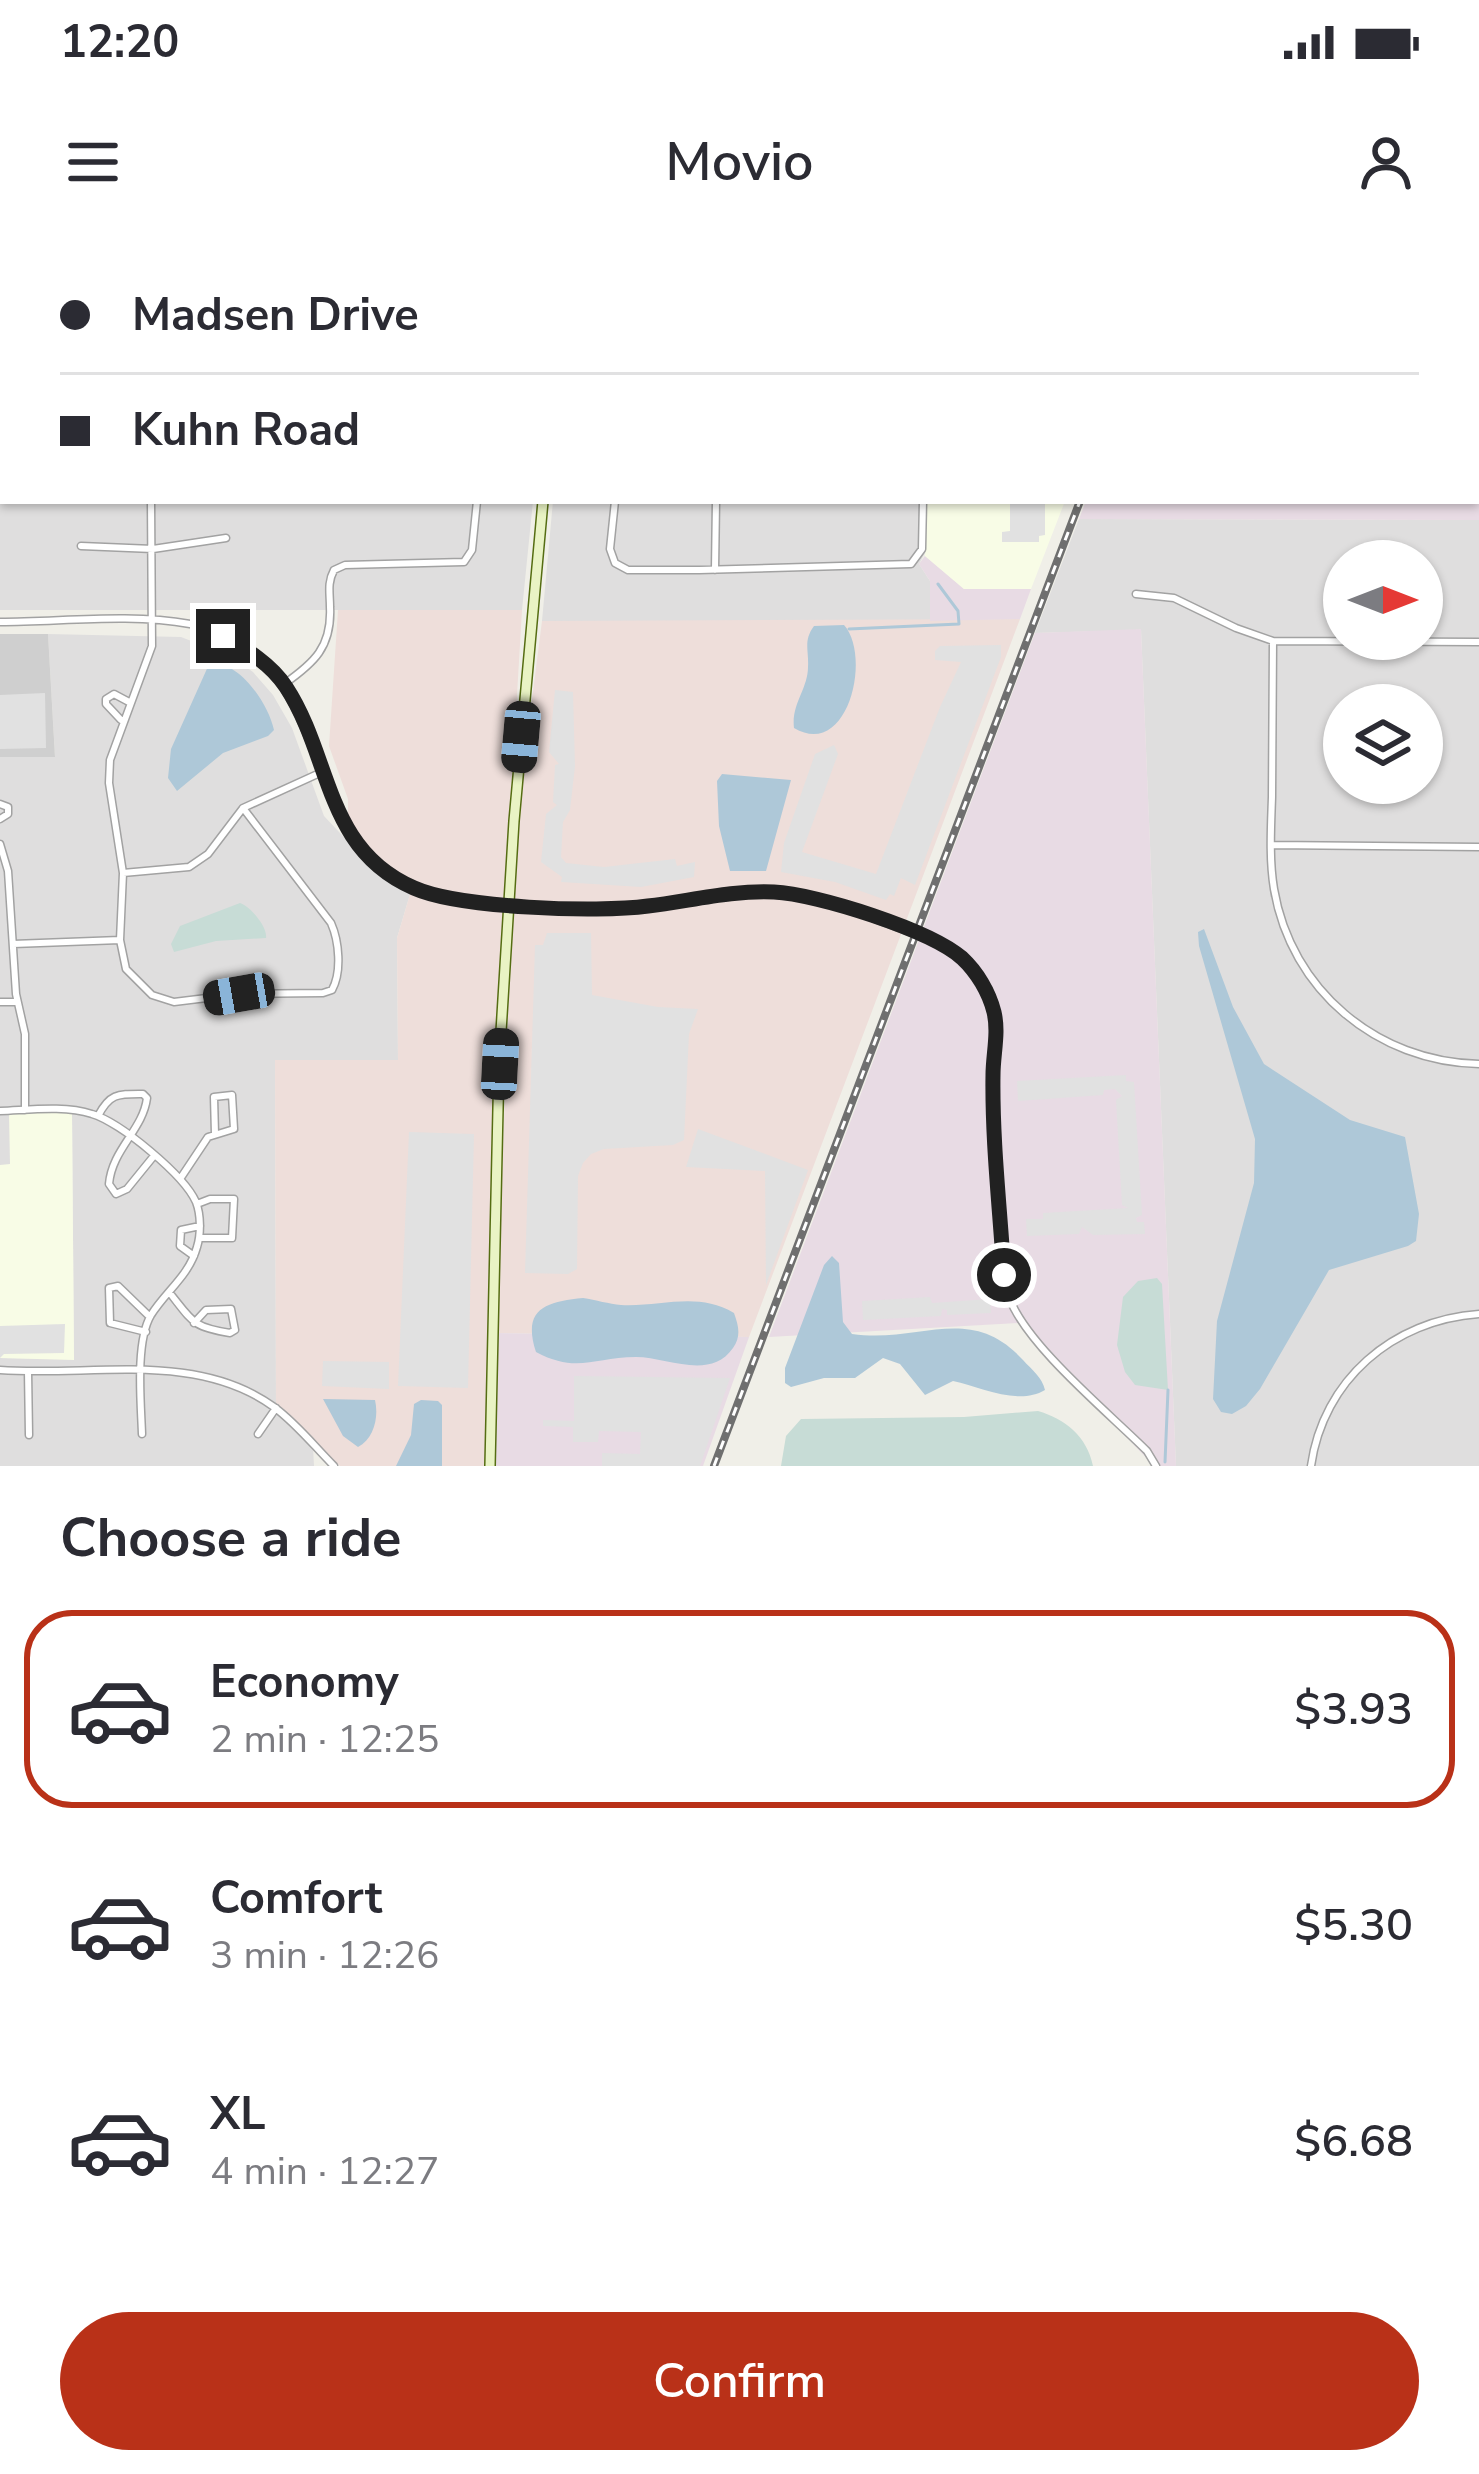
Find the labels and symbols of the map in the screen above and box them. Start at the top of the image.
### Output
north arrow [1323,540,1443,660]
route end [196,609,250,663]
car [500,700,542,774]
car [200,970,278,1018]
car [480,1027,520,1101]
route start [977,1248,1031,1302]

